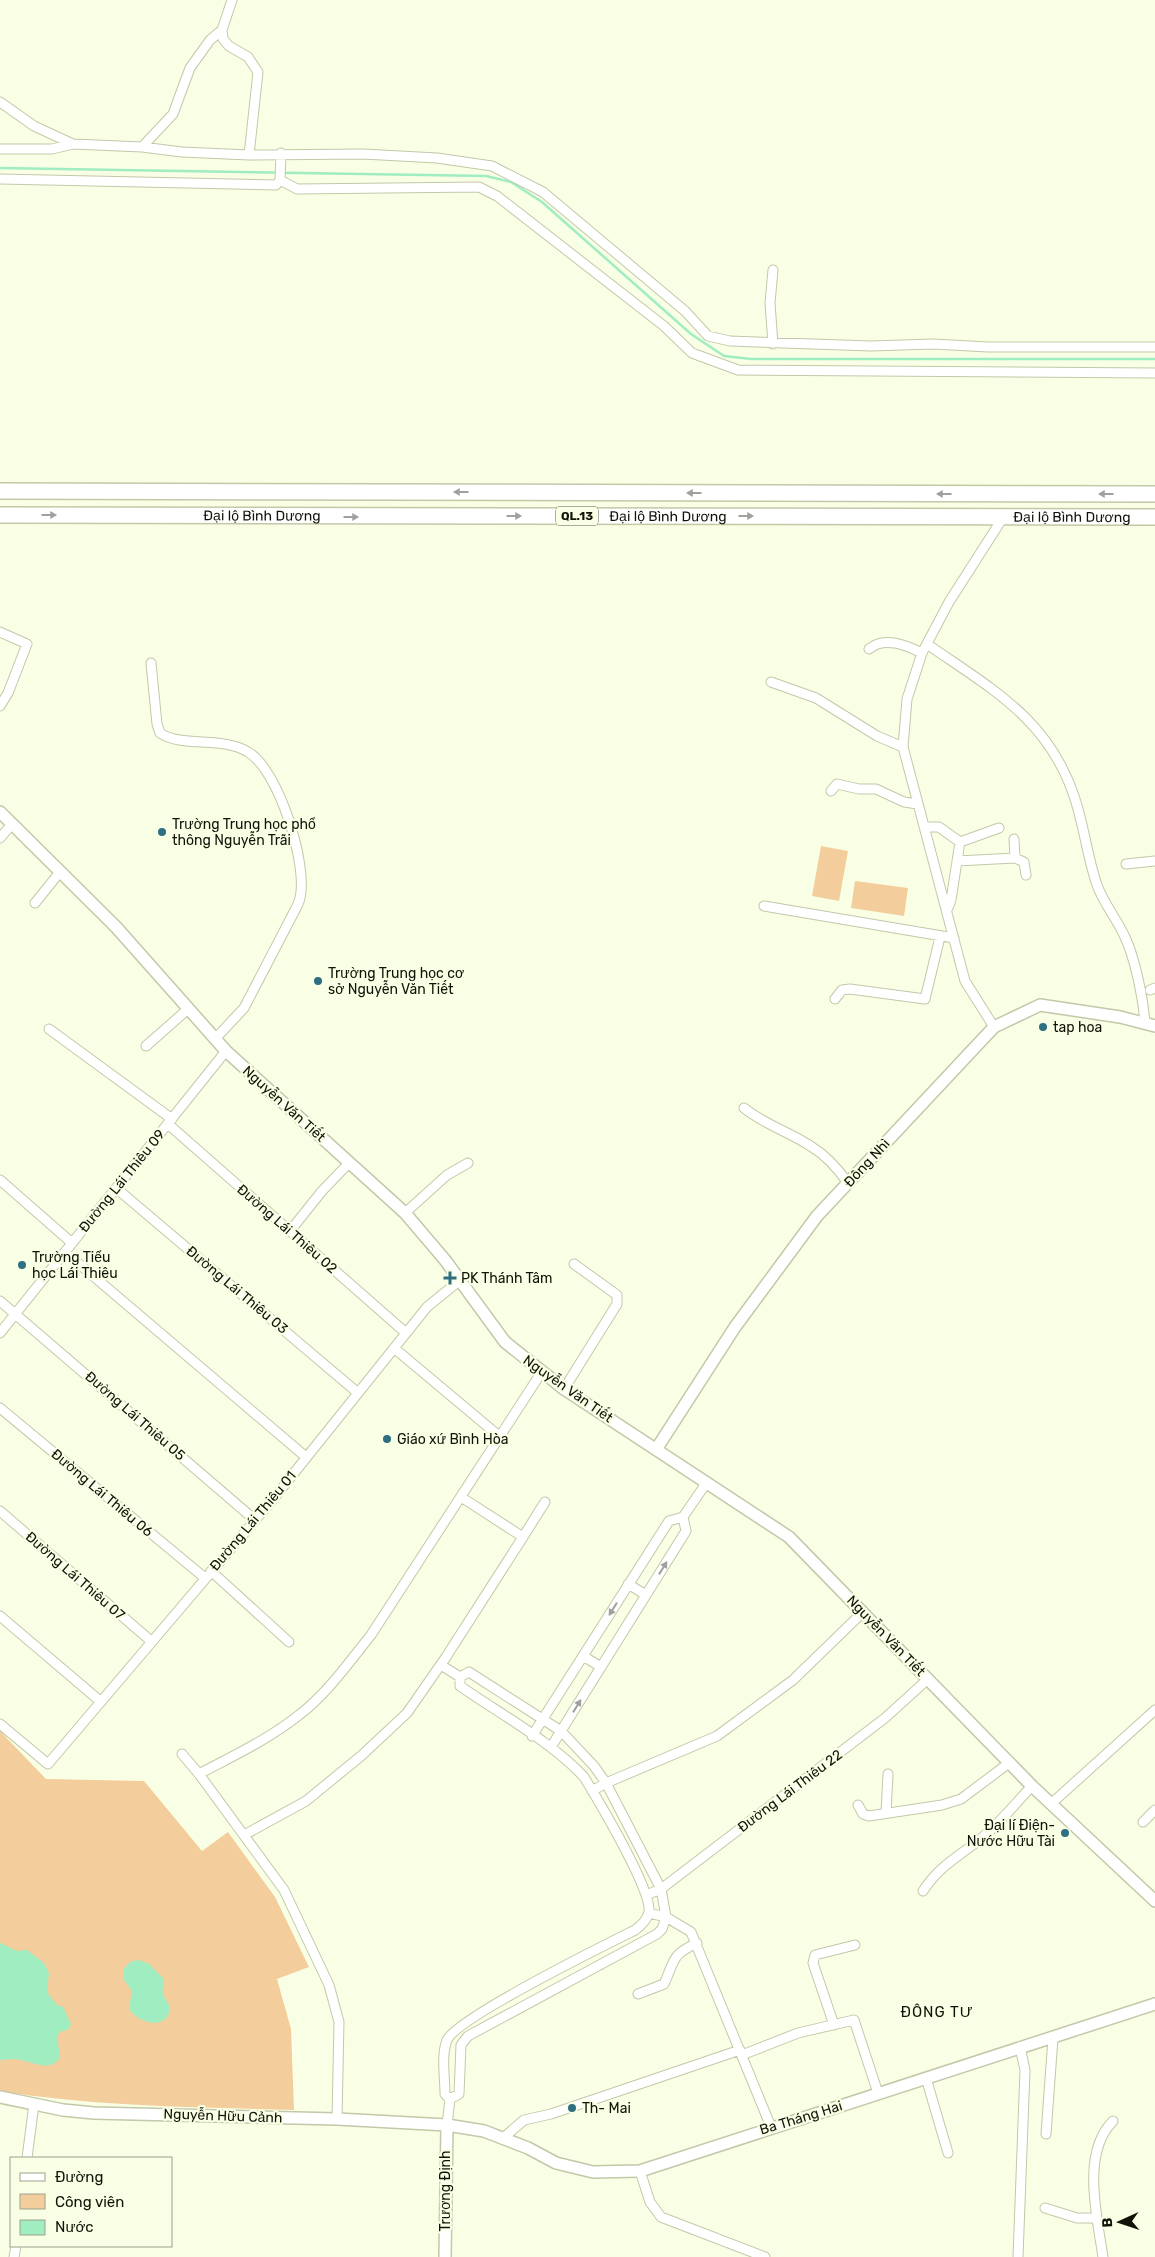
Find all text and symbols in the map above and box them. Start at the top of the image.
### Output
one-way arrow [453,488,469,496]
one-way arrow [686,489,702,497]
one-way arrow [936,490,952,498]
one-way arrow [1098,490,1114,498]
road number: QL.13 [556,506,598,526]
street label: Đại lộ Bình Dương [203,507,321,524]
street label: Đại lộ Bình Dương [609,508,727,525]
street label: Đại lộ Bình Dương [1013,508,1131,525]
one-way arrow [41,511,57,519]
one-way arrow [506,512,522,520]
one-way arrow [738,512,754,520]
one-way arrow [343,513,359,521]
place label: Trường Trung học phổ thông Nguyễn Trãi [172,816,316,849]
marker: Trường Trung học phổ thông Nguyễn Trãi [156,826,168,838]
place label: Trường Trung học cơ sở Nguyễn Văn Tiết [328,965,464,998]
marker: Trường Trung học cơ sở Nguyễn Văn Tiết [312,975,324,987]
place label: tap hoa [1053,1019,1102,1036]
marker: tap hoa [1037,1021,1049,1033]
street label: Nguyễn Văn Tiết [239,1062,330,1146]
street label: Đường Lái Thiêu 09 [75,1126,169,1236]
street label: Đông Nhì [840,1135,894,1191]
street label: Đường Lái Thiêu 02 [233,1181,341,1277]
street label: Đường Lái Thiêu 03 [183,1243,291,1337]
place label: Trường Tiểu học Lái Thiêu [32,1249,118,1282]
marker: Trường Tiểu học Lái Thiêu [16,1259,28,1271]
place label: PK Thánh Tâm [461,1270,553,1287]
marker: PK Thánh Tâm [443,1271,457,1285]
street label: Nguyễn Văn Tiết [520,1351,617,1427]
street label: Đường Lái Thiêu 05 [81,1368,189,1464]
place label: Giáo xứ Bình Hòa [397,1431,508,1448]
marker: Giáo xứ Bình Hòa [381,1433,393,1445]
street label: Đường Lái Thiêu 06 [48,1446,156,1540]
street label: Đường Lái Thiêu 01 [206,1468,300,1574]
street label: Đường Lái Thiêu 07 [22,1528,128,1624]
one-way arrow [658,1562,667,1575]
street label: Nguyễn Văn Tiết [843,1591,930,1680]
one-way arrow [608,1602,617,1615]
one-way arrow [572,1699,581,1713]
street label: Đường Lái Thiêu 22 [734,1746,846,1836]
place label: Đại lí Điện- Nước Hữu Tài [967,1817,1055,1850]
marker: Đại lí Điện- Nước Hữu Tài [1059,1827,1071,1839]
district label: ĐÔNG TƯ [900,2003,974,2021]
street label: Ba Tháng Hai [758,2097,844,2139]
place label: Th- Mai [582,2100,631,2117]
marker: Th- Mai [566,2102,578,2114]
street label: Nguyễn Hữu Cảnh [163,2104,283,2127]
street label: Trương Định [437,2150,454,2232]
legend [10,2157,172,2247]
text: Đường [55,2168,103,2186]
text: Công viên [55,2193,124,2211]
north arrow [1095,2197,1145,2247]
text: B [1099,2217,1116,2228]
text: Nước [55,2218,94,2236]

